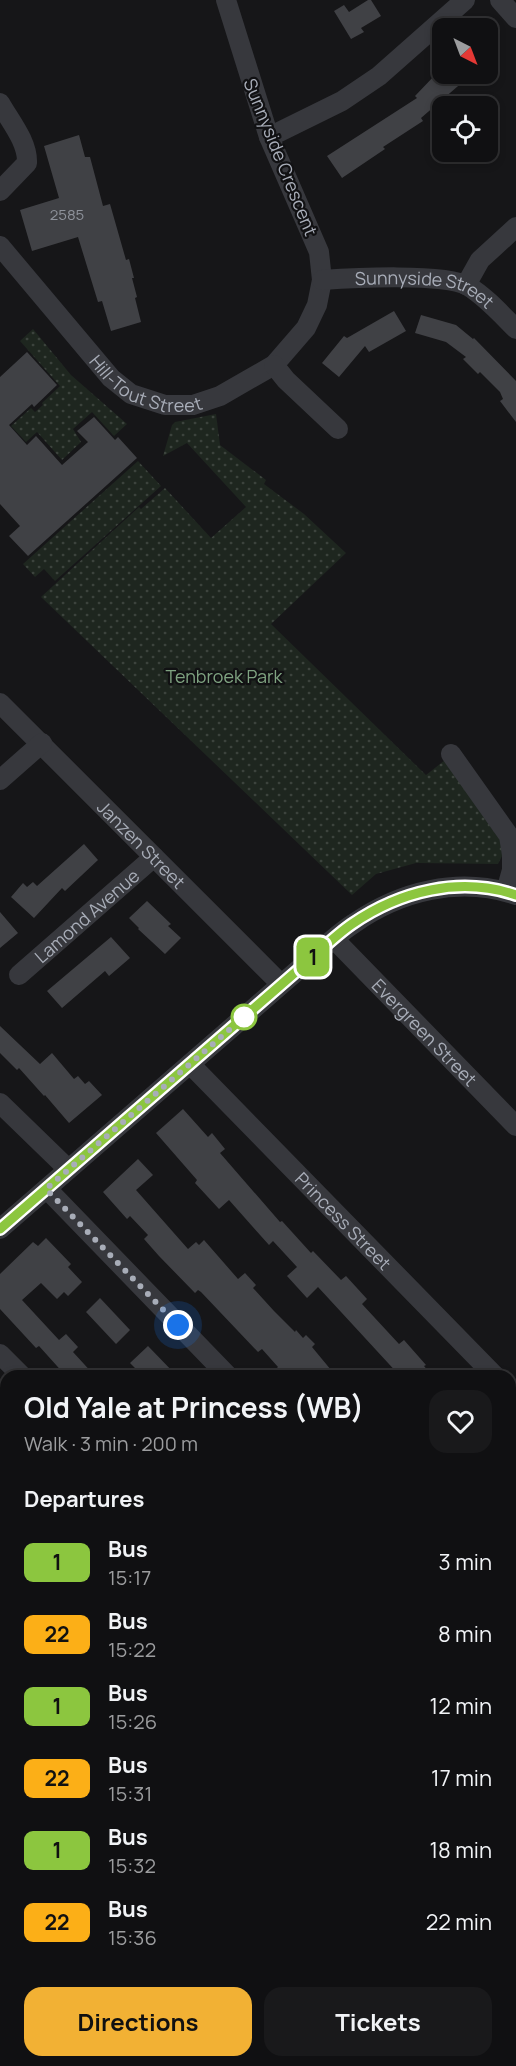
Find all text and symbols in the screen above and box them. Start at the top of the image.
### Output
north arrow [432,18,498,84]
map controls [432,18,498,162]
street label: Sunnyside Crescent [238,75,324,239]
button: locate [432,96,498,162]
house number: 2585 [50,204,84,225]
street label: Sunnyside Street [354,265,499,313]
street label: Hill-Tout Street [84,349,205,417]
park label: Tenbroek Park [166,664,283,688]
street label: Janzen Street [92,795,191,894]
street label: Lamond Avenue [29,863,144,968]
line badge: 1 [294,938,332,976]
text: 1 [308,943,318,971]
street label: Evergreen Street [367,973,482,1091]
unlabelled marker [231,1004,257,1030]
street label: Princess Street [290,1167,397,1275]
your location [163,1310,193,1340]
text: Old Yale at Princess (WB) [24,1388,364,1426]
button: heart [429,1390,492,1453]
text: Walk · 3 min · 200 m [24,1430,198,1457]
text: Departures [24,1484,144,1514]
text: Bus [108,1534,148,1564]
text: 3 min [439,1547,492,1577]
text: 1 [52,1548,62,1576]
text: 15:17 [108,1564,151,1591]
text: Bus [108,1606,148,1636]
text: 8 min [438,1619,492,1649]
text: 22 [44,1620,70,1648]
text: 15:22 [108,1636,156,1663]
text: Bus [108,1678,148,1708]
text: 12 min [430,1691,492,1721]
text: 1 [52,1692,62,1720]
text: 15:26 [108,1708,157,1735]
text: Bus [108,1750,148,1780]
text: 17 min [431,1763,492,1793]
text: 22 [44,1764,70,1792]
text: 15:31 [108,1780,152,1807]
text: Bus [108,1822,148,1852]
text: 18 min [429,1835,492,1865]
text: 1 [52,1836,62,1864]
text: 15:32 [108,1852,156,1879]
text: Bus [108,1894,148,1924]
text: 22 min [426,1907,492,1937]
text: 22 [44,1908,70,1936]
text: 15:36 [108,1924,157,1951]
button: Directions [24,1987,252,2056]
button: Tickets [264,1987,492,2056]

